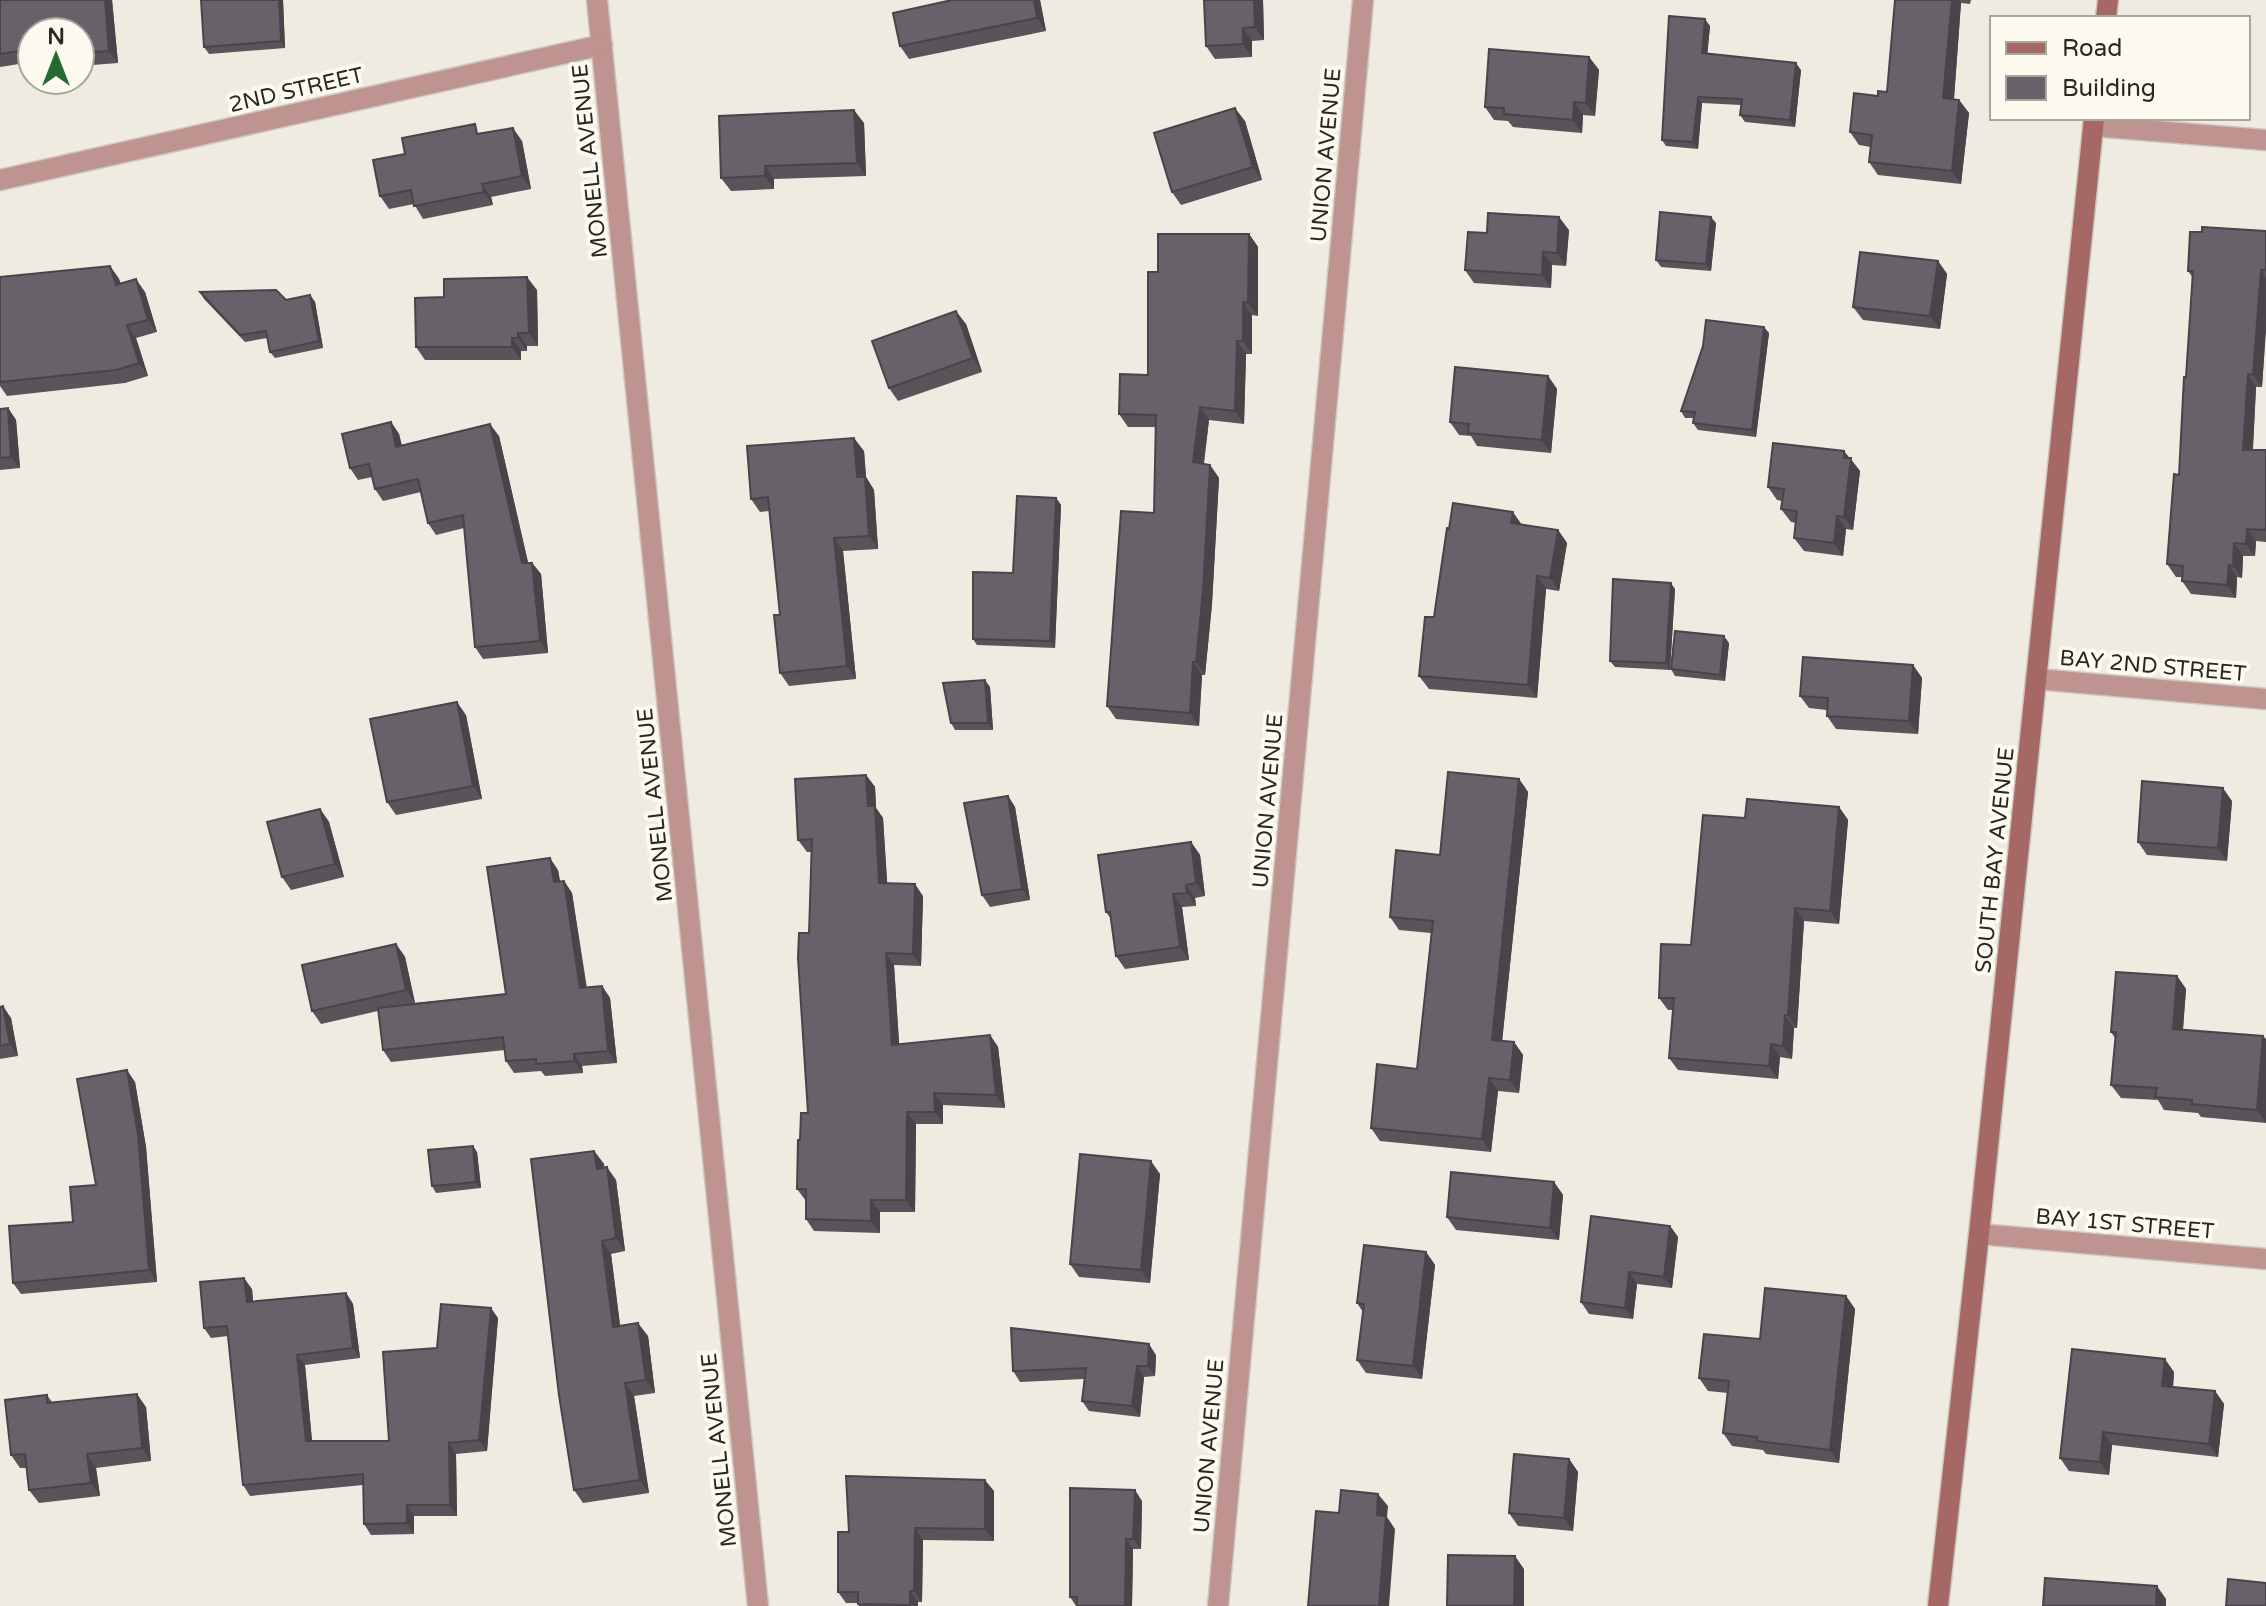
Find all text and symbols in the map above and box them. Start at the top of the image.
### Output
north arrow [16,16,96,96]
legend [1990,16,2250,120]
text: N [47,24,65,50]
text: Road [2062,34,2122,63]
street label: 2ND STREET [227,62,366,118]
street label: MONELL AVENUE [567,63,613,259]
street label: UNION AVENUE [1305,67,1347,243]
text: Building [2062,74,2156,103]
street label: BAY 2ND STREET [2059,645,2248,687]
street label: MONELL AVENUE [632,707,678,903]
street label: UNION AVENUE [1247,713,1289,889]
street label: SOUTH BAY AVENUE [1970,746,2020,974]
street label: BAY 1ST STREET [2035,1203,2216,1245]
street label: MONELL AVENUE [696,1352,742,1548]
street label: UNION AVENUE [1188,1358,1230,1534]

